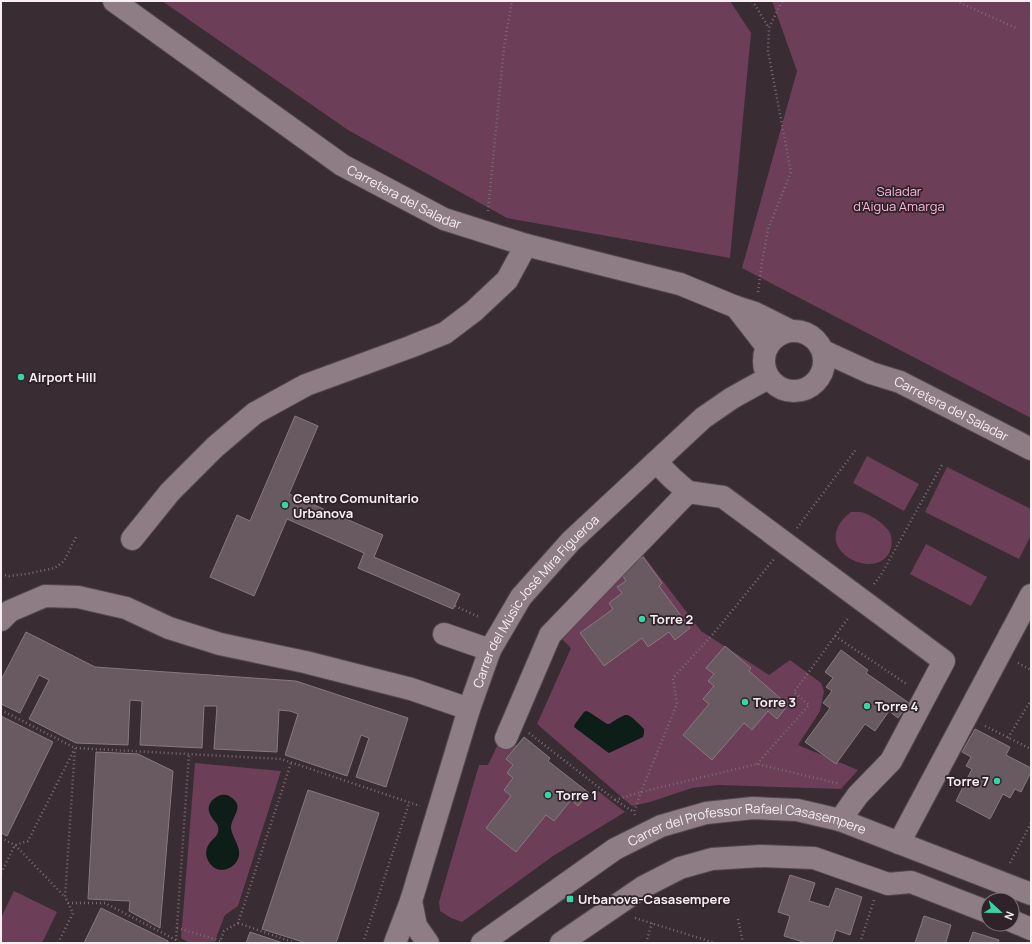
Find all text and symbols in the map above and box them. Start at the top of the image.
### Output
street label: Carretera del Saladar [344,160,464,233]
park label: Saladar d’Aigua Amarga [853,182,945,215]
place label: Airport Hill [29,368,96,386]
marker: Airport Hill [16,372,26,382]
street label: Carretera del Saladar [892,372,1012,445]
place label: Centro Comunitario Urbanova [293,489,419,522]
marker: Centro Comunitario Urbanova [280,500,290,510]
street label: Carrer del Músic José Mira Figueroa [468,511,603,690]
place label: Torre 2 [650,610,694,628]
marker: Torre 2 [637,614,647,624]
place label: Torre 3 [753,693,796,711]
marker: Torre 3 [740,697,750,707]
place label: Torre 4 [875,697,919,715]
marker: Torre 4 [862,701,872,711]
place label: Torre 7 [947,772,989,790]
marker: Torre 7 [992,776,1002,786]
place label: Torre 1 [556,786,597,804]
marker: Torre 1 [543,790,553,800]
street label: Carrer del Professor Rafael Casasempere [624,799,869,850]
place label: Urbanova-Casasempere [578,890,730,908]
north arrow [980,892,1020,932]
marker: Urbanova-Casasempere [565,894,575,904]
text: N [1001,909,1018,922]

